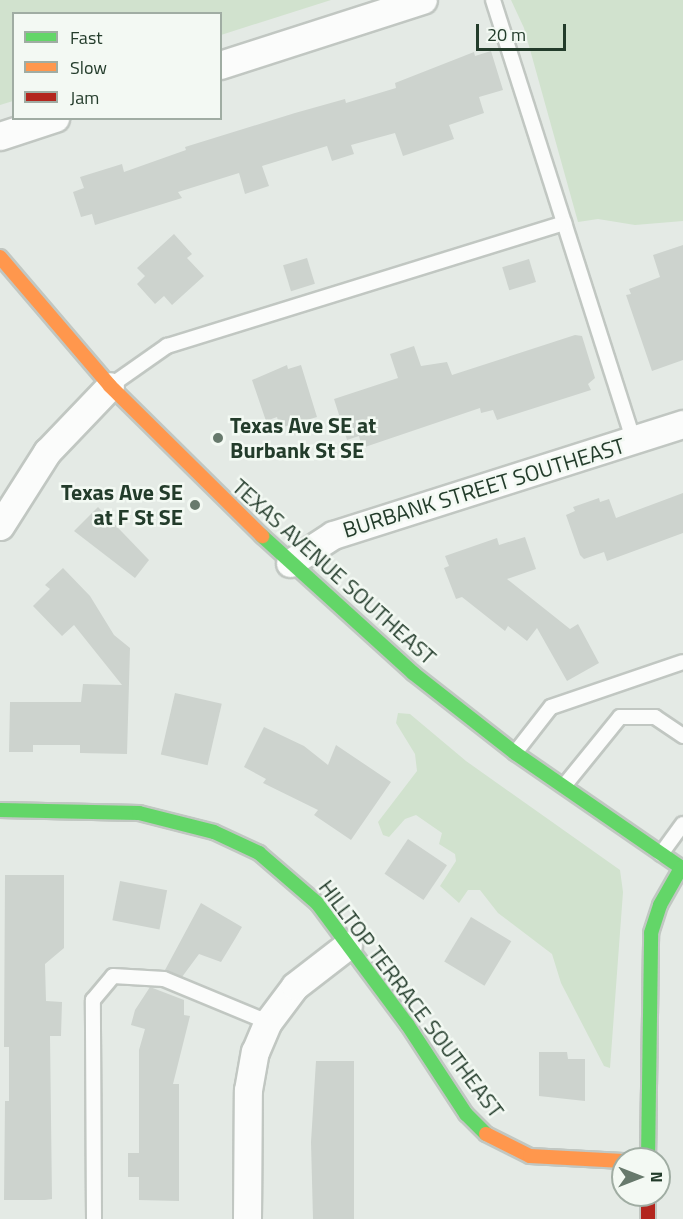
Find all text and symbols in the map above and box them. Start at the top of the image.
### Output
legend [12,12,222,120]
scale bar [479,12,569,50]
text: 20 m [487,21,526,48]
text: Fast [70,24,103,51]
text: Slow [70,54,107,81]
text: Jam [70,84,99,111]
place label: Texas Ave SE at Burbank St SE [230,412,376,464]
marker: Texas Ave SE at Burbank St SE [211,431,225,445]
street label: BURBANK STREET SOUTHEAST [340,432,628,544]
street label: TEXAS AVENUE SOUTHEAST [227,474,441,670]
place label: Texas Ave SE at F St SE [61,479,183,530]
marker: Texas Ave SE at F St SE [188,498,202,512]
street label: HILLTOP TERRACE SOUTHEAST [313,875,509,1123]
north arrow [611,1147,671,1207]
text: N [645,1171,669,1183]

